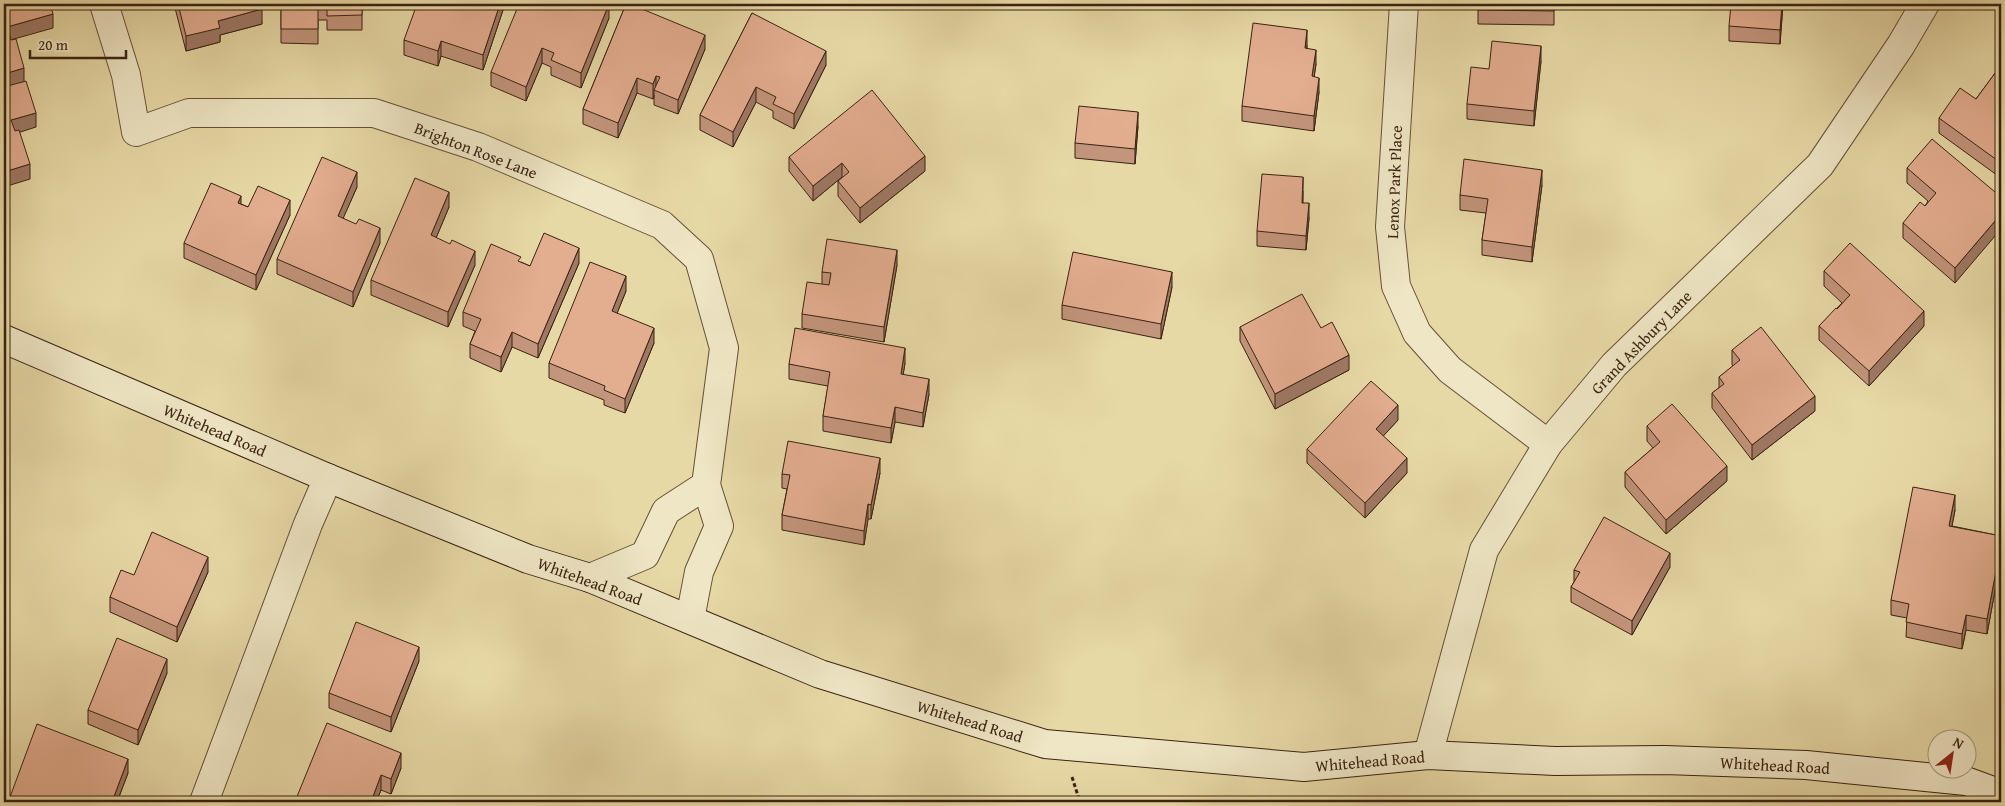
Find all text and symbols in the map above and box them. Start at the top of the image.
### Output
scale bar [30,28,126,60]
text: 20 m [38,34,69,55]
street label: Brighton Rose Lane [411,115,541,185]
street label: Lenox Park Place [1380,125,1408,239]
street label: Grand Ashbury Lane [1585,285,1697,399]
street label: Whitehead Road [160,397,271,463]
street label: Whitehead Road [534,551,646,611]
street label: Whitehead Road [914,693,1026,749]
north arrow [1928,728,1978,778]
text: N [1949,732,1968,754]
street label: Whitehead Road [1314,744,1426,778]
street label: Whitehead Road [1720,750,1831,780]

